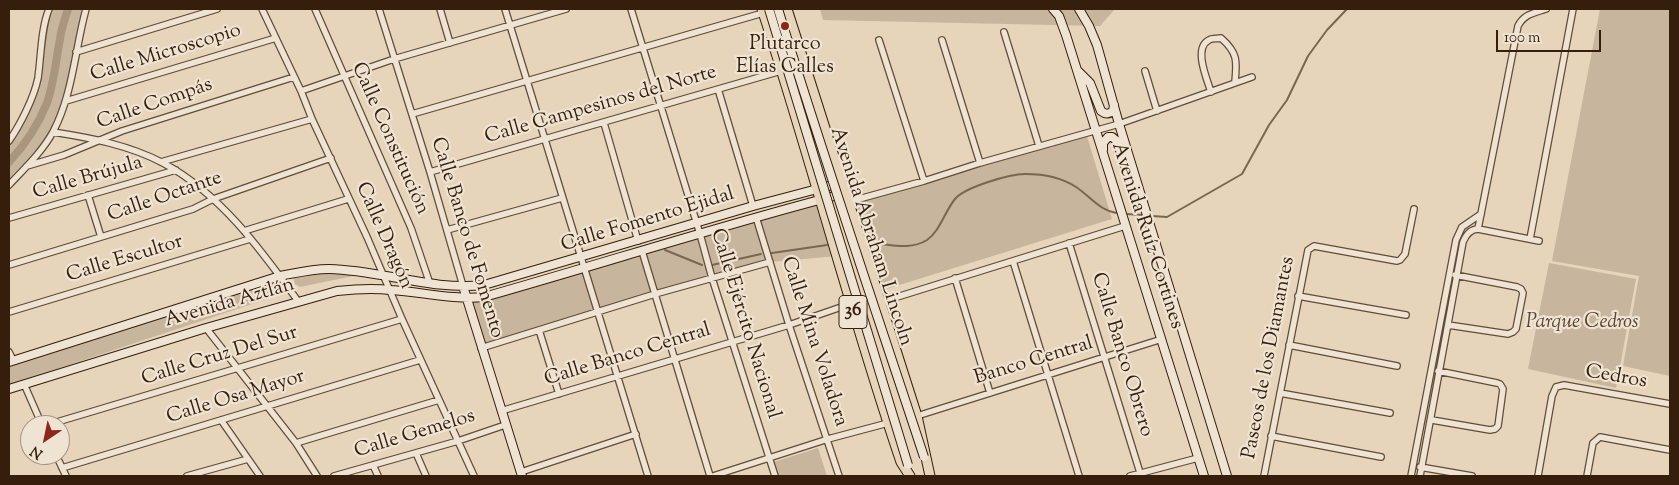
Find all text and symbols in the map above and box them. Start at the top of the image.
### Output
street label: Calle Microscopio [88,20,244,88]
marker: Plutarco Elías Calles [779,20,791,32]
scale bar [1499,20,1604,52]
text: 100 m [1504,28,1540,49]
place label: Plutarco Elías Calles [736,34,834,81]
street label: Calle Constitución [345,59,433,219]
street label: Calle Campesinos del Norte [482,61,720,151]
street label: Calle Compás [94,74,216,136]
street label: Avenida Abraham Lincoln [823,125,917,349]
street label: Calle Banco de Fomento [424,135,508,341]
street label: Avenida Ruíz Cortines [1105,140,1187,332]
street label: Calle Brújula [30,152,146,206]
street label: Calle Octante [105,167,225,229]
street label: Calle Dragón [349,179,417,293]
street label: Calle Fomento Ejidal [558,183,738,259]
street label: Calle Ejército Nacional [704,226,784,422]
street label: Calle Escultor [64,231,186,289]
street label: Calle Mina Voladora [774,254,852,430]
street label: Paseos de los Diamantes [1239,255,1301,461]
street label: Calle Banco Obrero [1085,270,1157,440]
street label: Avenida Aztlán [162,274,298,334]
road number: 36 [839,296,867,328]
park label: Parque Cedros [1526,312,1638,336]
street label: Calle Banco Central [542,319,714,393]
street label: Calle Cruz Del Sur [139,322,301,392]
street label: Banco Central [972,332,1096,392]
street label: Cedros [1583,361,1649,395]
street label: Calle Osa Mayor [164,366,308,430]
street label: Calle Gemelos [352,405,478,465]
north arrow [20,415,70,465]
text: N [27,440,47,463]

